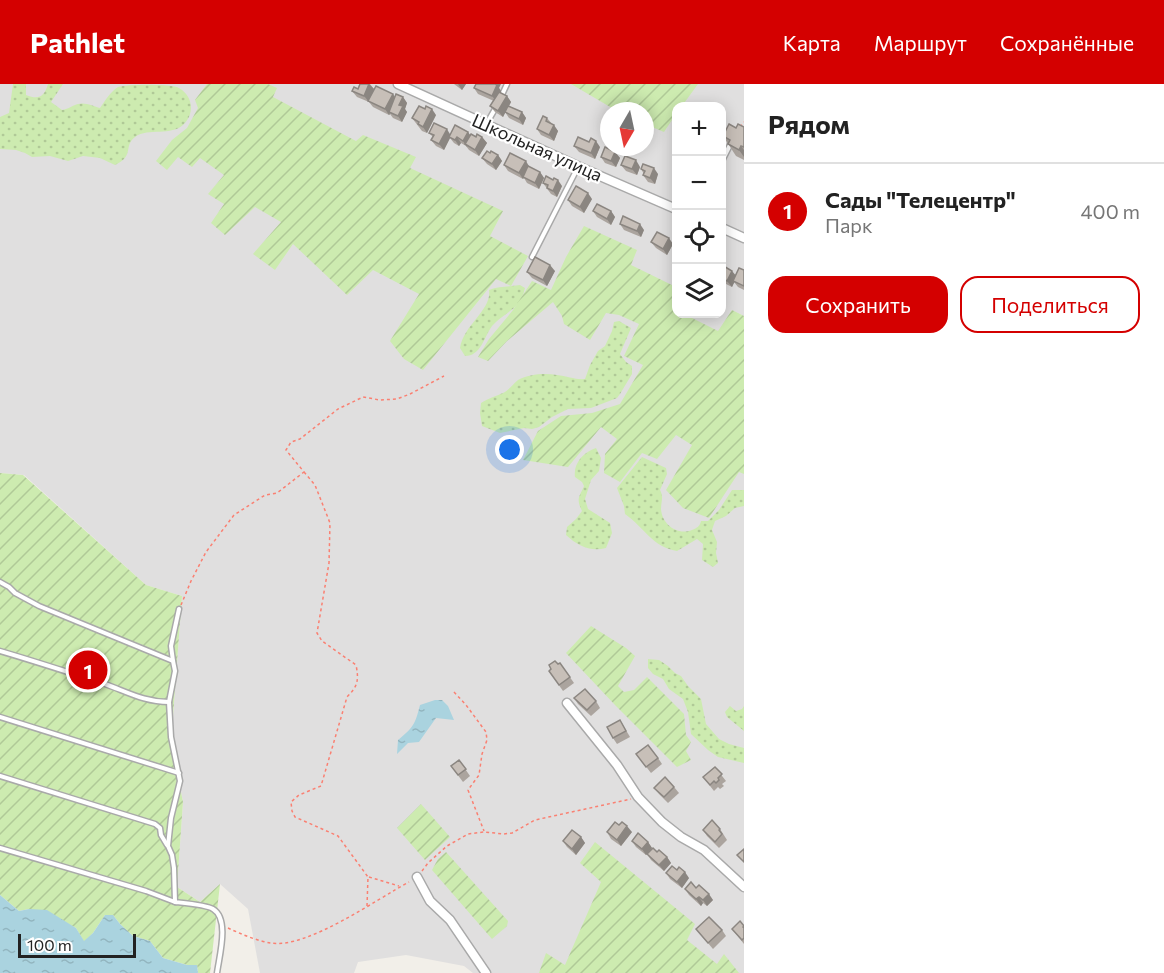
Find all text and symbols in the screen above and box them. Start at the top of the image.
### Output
text: Pathlet [30,25,125,59]
text: Карта [783,30,841,55]
text: Маршрут [874,30,967,55]
text: Сохранённые [1000,30,1134,55]
north arrow [600,102,654,156]
map controls [672,102,726,318]
button: + [672,102,726,156]
text: Рядом [768,108,850,139]
street label: Школьная улица [469,109,606,186]
button: − [672,156,726,210]
text: Сады "Телецентр" [825,186,1016,213]
text: 1 [783,199,792,223]
text: 400 m [1081,199,1140,223]
button: locate [672,210,726,264]
text: Парк [825,213,873,237]
button: layers [672,264,726,318]
button: Сохранить [768,276,948,333]
button: Поделиться [960,276,1140,333]
your location [495,435,524,464]
pin: 1 [68,648,107,692]
scale bar [18,931,136,958]
text: 100 m [27,935,72,954]

